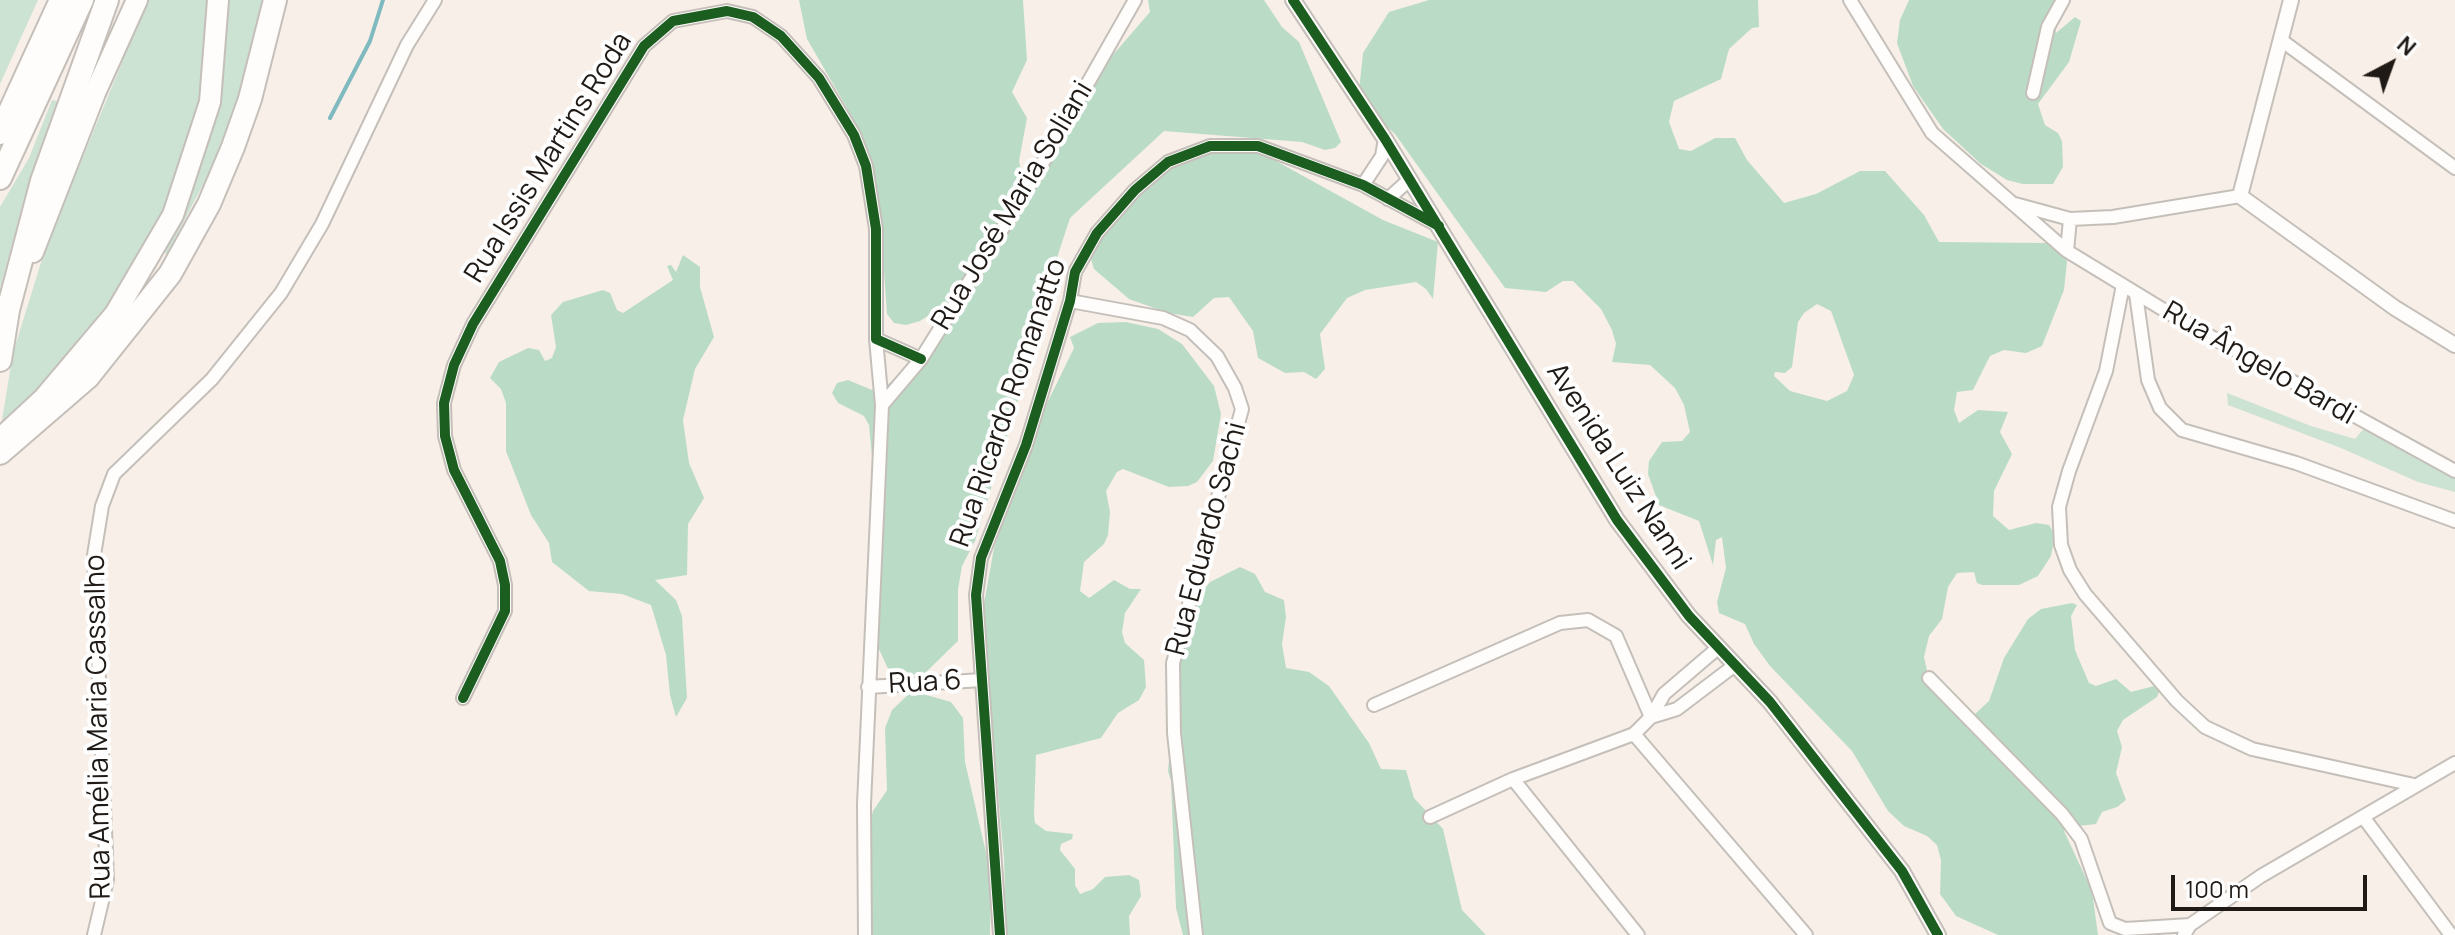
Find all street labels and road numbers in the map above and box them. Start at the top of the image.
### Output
street label: Rua Issis Martins Roda [458,27,640,289]
street label: Rua José Maria Soliani [925,76,1101,336]
street label: Rua Ricardo Romanatto [944,255,1074,551]
street label: Rua Ângelo Bardi [2157,295,2361,433]
street label: Avenida Luiz Nanni [1539,357,1697,577]
street label: Rua Eduardo Sachi [1160,419,1254,659]
street label: Rua Amélia Maria Cassalho [79,554,119,900]
street label: Rua 6 [888,664,962,702]

